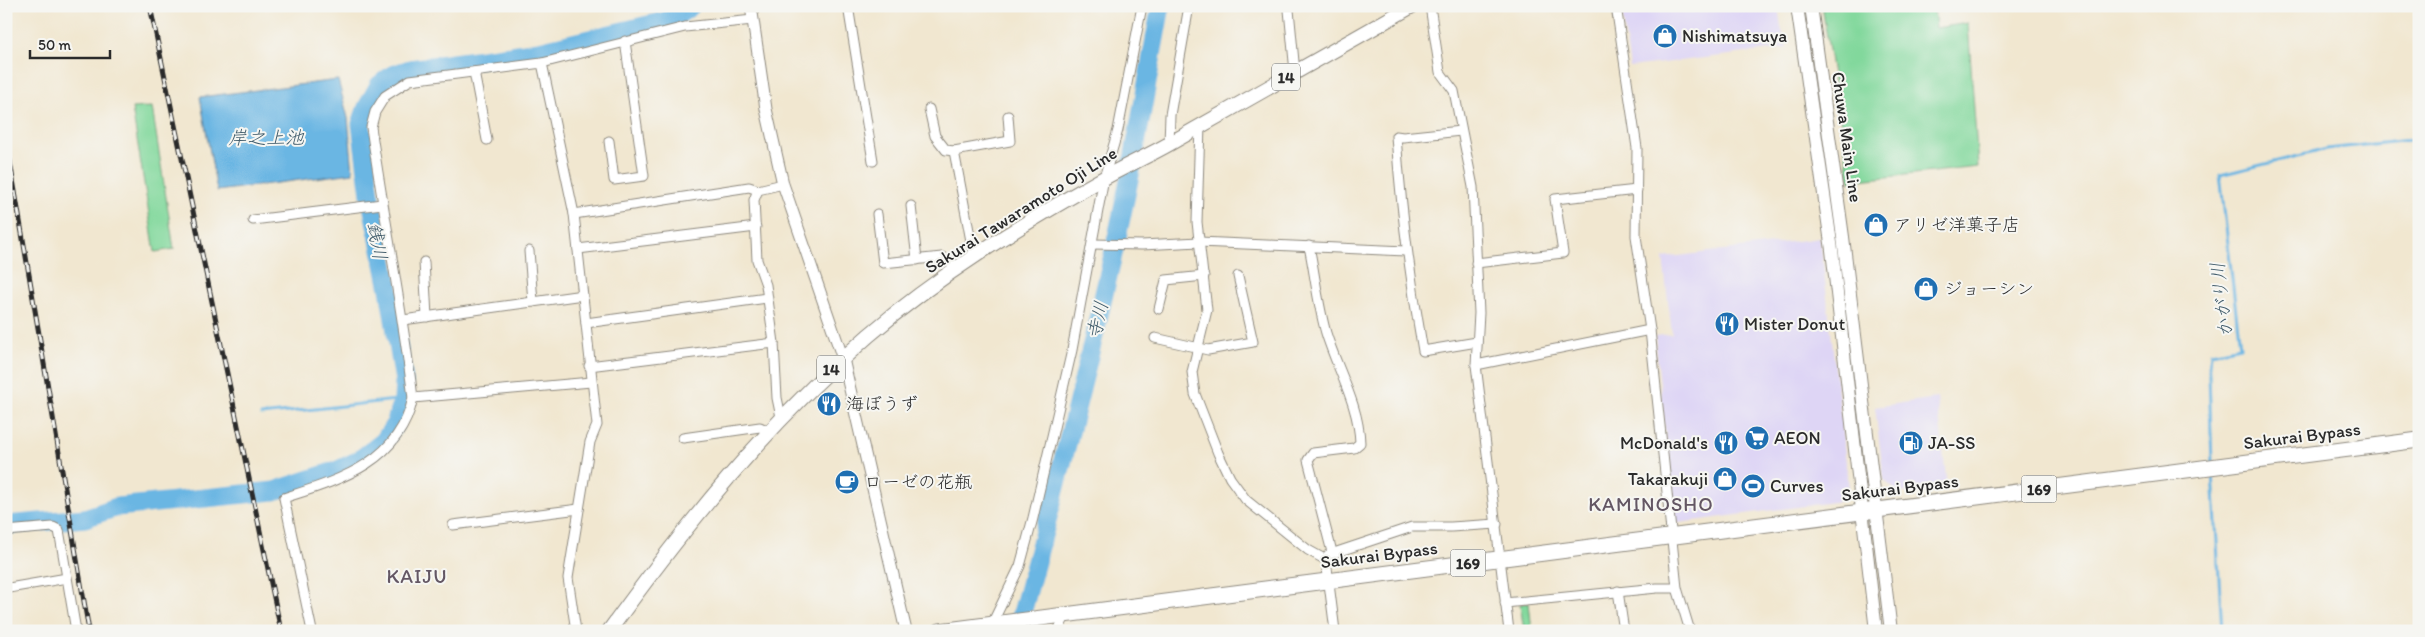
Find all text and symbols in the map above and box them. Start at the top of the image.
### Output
shop icon: Nishimatsuya [1652,23,1678,49]
place label: Nishimatsuya [1682,25,1787,47]
scale bar [30,28,110,60]
text: 50 m [38,36,71,54]
road number: 14 [1272,64,1300,90]
street label: Chuwa Main Line [1827,70,1867,204]
water label: 岸之上池 [228,126,305,149]
street label: Sakurai Tawaramoto Oji Line [921,142,1121,278]
shop icon: アリゼ洋菓子店 [1863,212,1889,238]
place label: アリゼ洋菓子店 [1894,214,2020,236]
water label: 銭川 [363,220,392,262]
water label: かがり川 [2205,261,2238,339]
shop icon: ジョーシン [1913,276,1939,302]
place label: ジョーシン [1944,278,2034,300]
water label: 寺川 [1082,299,1113,341]
restaurant icon: Mister Donut [1714,311,1740,337]
place label: Mister Donut [1744,313,1845,335]
road number: 14 [817,356,845,382]
restaurant icon: 海ぼうず [816,391,842,417]
place label: 海ぼうず [846,393,918,415]
street label: Sakurai Bypass [2242,418,2362,454]
supermarket icon: AEON [1744,425,1770,451]
place label: AEON [1774,427,1821,449]
restaurant icon: McDonald's [1713,430,1739,456]
fuel station icon: JA-SS [1898,430,1924,456]
place label: McDonald's [1620,432,1708,454]
place label: JA-SS [1928,432,1975,454]
shop icon: Takarakuji [1712,466,1738,492]
place label: Takarakuji [1628,468,1708,490]
cafe icon: ローゼの花瓶 [834,469,860,495]
street label: Sakurai Bypass [1840,470,1960,506]
place label: ローゼの花瓶 [864,471,972,493]
sports icon: Curves [1740,473,1766,499]
place label: Curves [1770,475,1824,497]
road number: 169 [2022,476,2056,502]
district label: KAMINOSHO [1588,492,1714,516]
street label: Sakurai Bypass [1319,537,1439,573]
road number: 169 [1450,550,1486,576]
district label: KAIJU [386,564,448,588]

